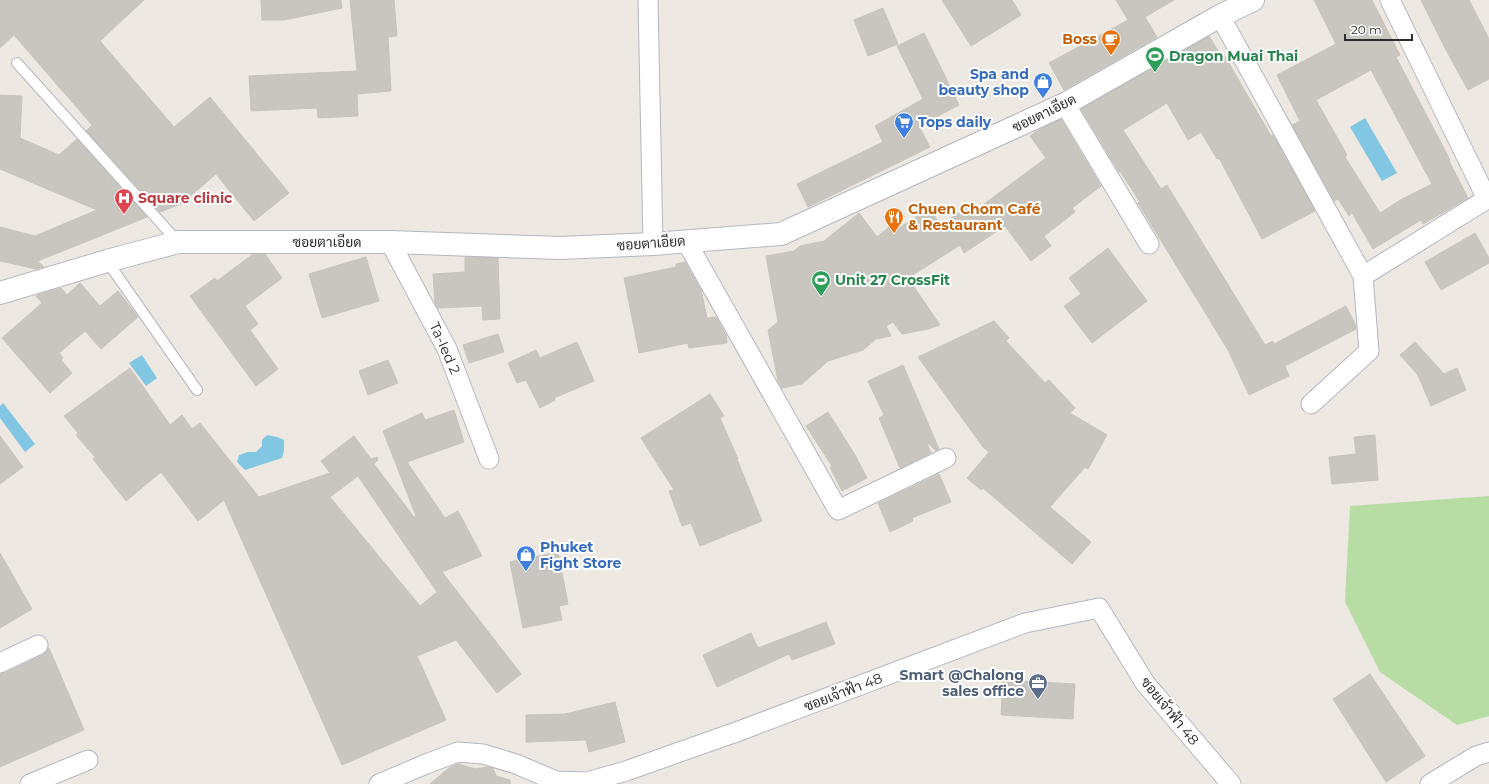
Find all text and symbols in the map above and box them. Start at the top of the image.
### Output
scale bar [1345,16,1412,42]
text: 20 m [1351,22,1382,37]
cafe icon: Boss [1100,28,1122,56]
place label: Boss [1062,30,1098,48]
sports icon: Dragon Muai Thai [1144,45,1166,73]
place label: Dragon Muai Thai [1169,47,1298,65]
place label: Spa and beauty shop [938,65,1029,99]
shop icon: Spa and beauty shop [1032,71,1054,99]
street label: ซอยตาเอียด [1009,90,1079,136]
supermarket icon: Tops daily [893,111,915,139]
place label: Tops daily [918,113,992,131]
hospital icon: Square clinic [113,187,135,215]
place label: Square clinic [138,189,233,207]
place label: Chuen Chom Café & Restaurant [908,200,1041,234]
restaurant icon: Chuen Chom Café & Restaurant [883,206,905,234]
street label: ซอยตาเอียด [616,232,686,254]
street label: ซอยตาเอียด [293,233,362,251]
sports icon: Unit 27 CrossFit [810,269,832,297]
place label: Unit 27 CrossFit [835,271,950,289]
street label: Ta-Ied 2 [426,319,464,377]
place label: Phuket Fight Store [540,538,622,572]
shop icon: Phuket Fight Store [515,544,537,572]
place label: Smart @Chalong sales office [900,666,1024,700]
street label: ซอยเจ้าฟ้า 48 [801,669,885,715]
office icon: Smart @Chalong sales office [1027,672,1049,700]
street label: ซอยเจ้าฟ้า 48 [1137,673,1203,749]

